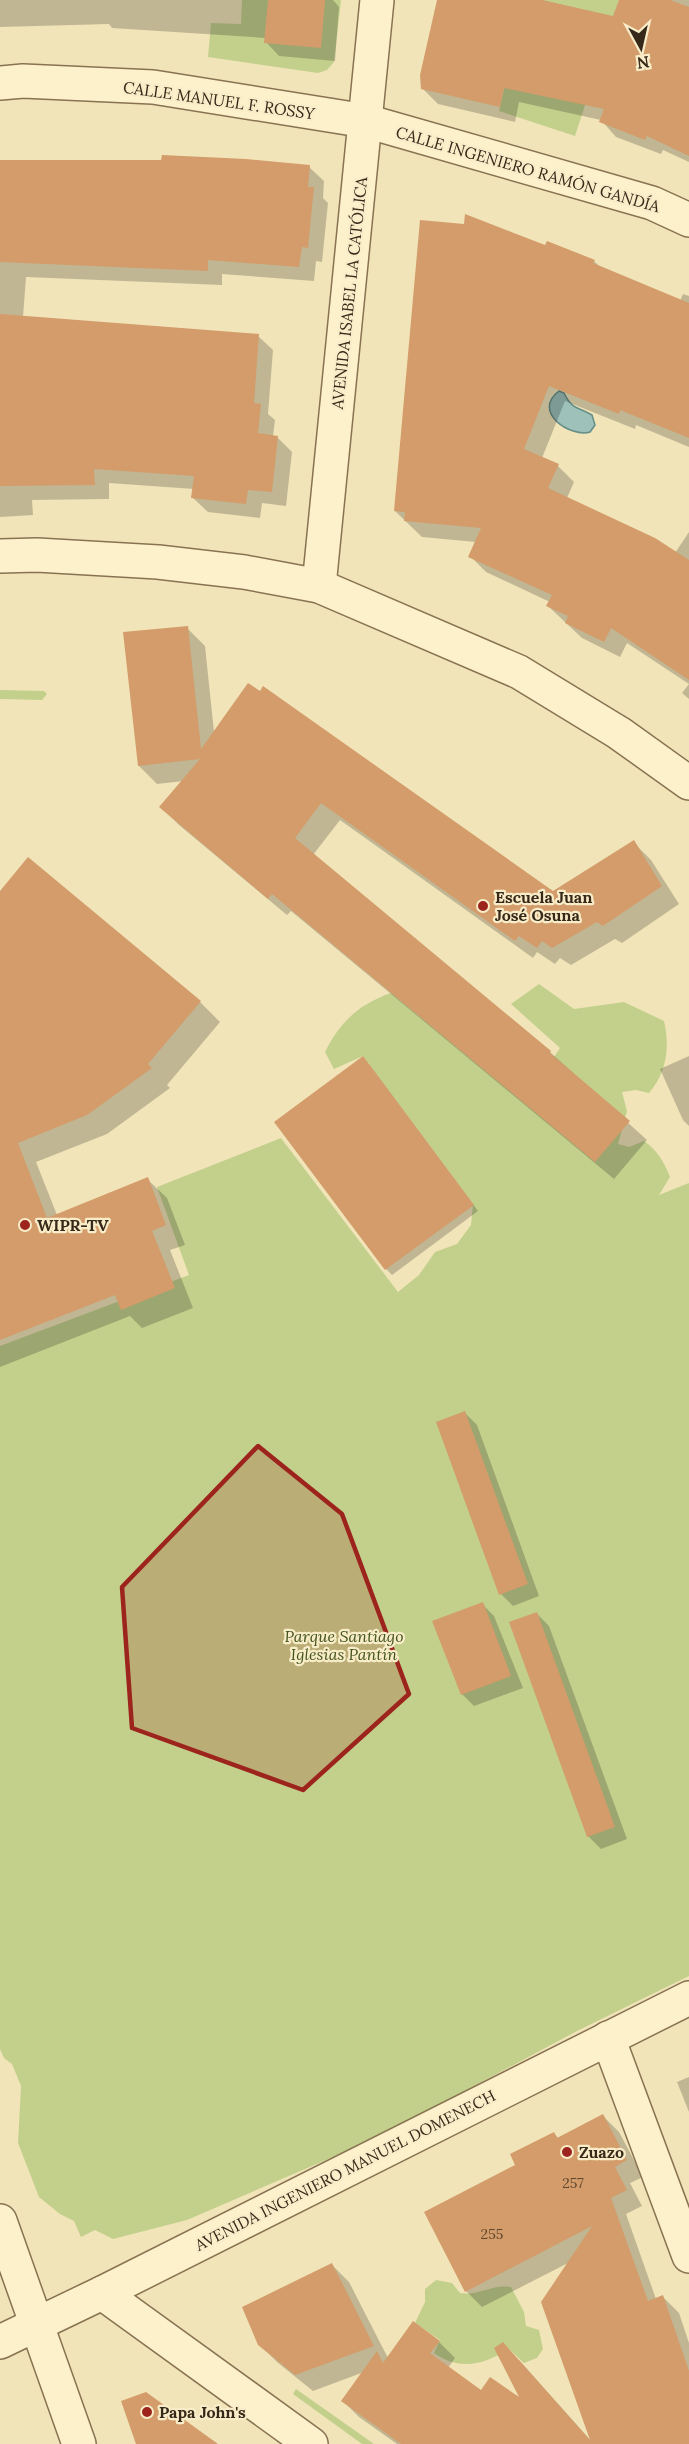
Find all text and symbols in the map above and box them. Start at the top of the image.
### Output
north arrow [611,18,671,78]
text: N [636,52,651,74]
street label: CALLE MANUEL F. ROSSY [122,77,317,123]
street label: CALLE INGENIERO RAMÓN GANDÍA [394,122,663,217]
street label: AVENIDA ISABEL LA CATÓLICA [327,175,371,411]
place label: Escuela Juan José Osuna [495,887,592,925]
marker: Escuela Juan José Osuna [476,899,490,913]
place label: WIPR-TV [37,1215,109,1235]
marker: WIPR-TV [18,1218,32,1232]
park label: Parque Santiago Iglesias Pantín [285,1626,403,1664]
street label: AVENIDA INGENIERO MANUEL DOMENECH [190,2085,499,2255]
place label: Zuazo [579,2142,624,2162]
marker: Zuazo [560,2145,574,2159]
house number: 257 [562,2174,584,2192]
house number: 255 [481,2225,503,2243]
place label: Papa John's [159,2402,246,2422]
marker: Papa John's [140,2405,154,2419]

